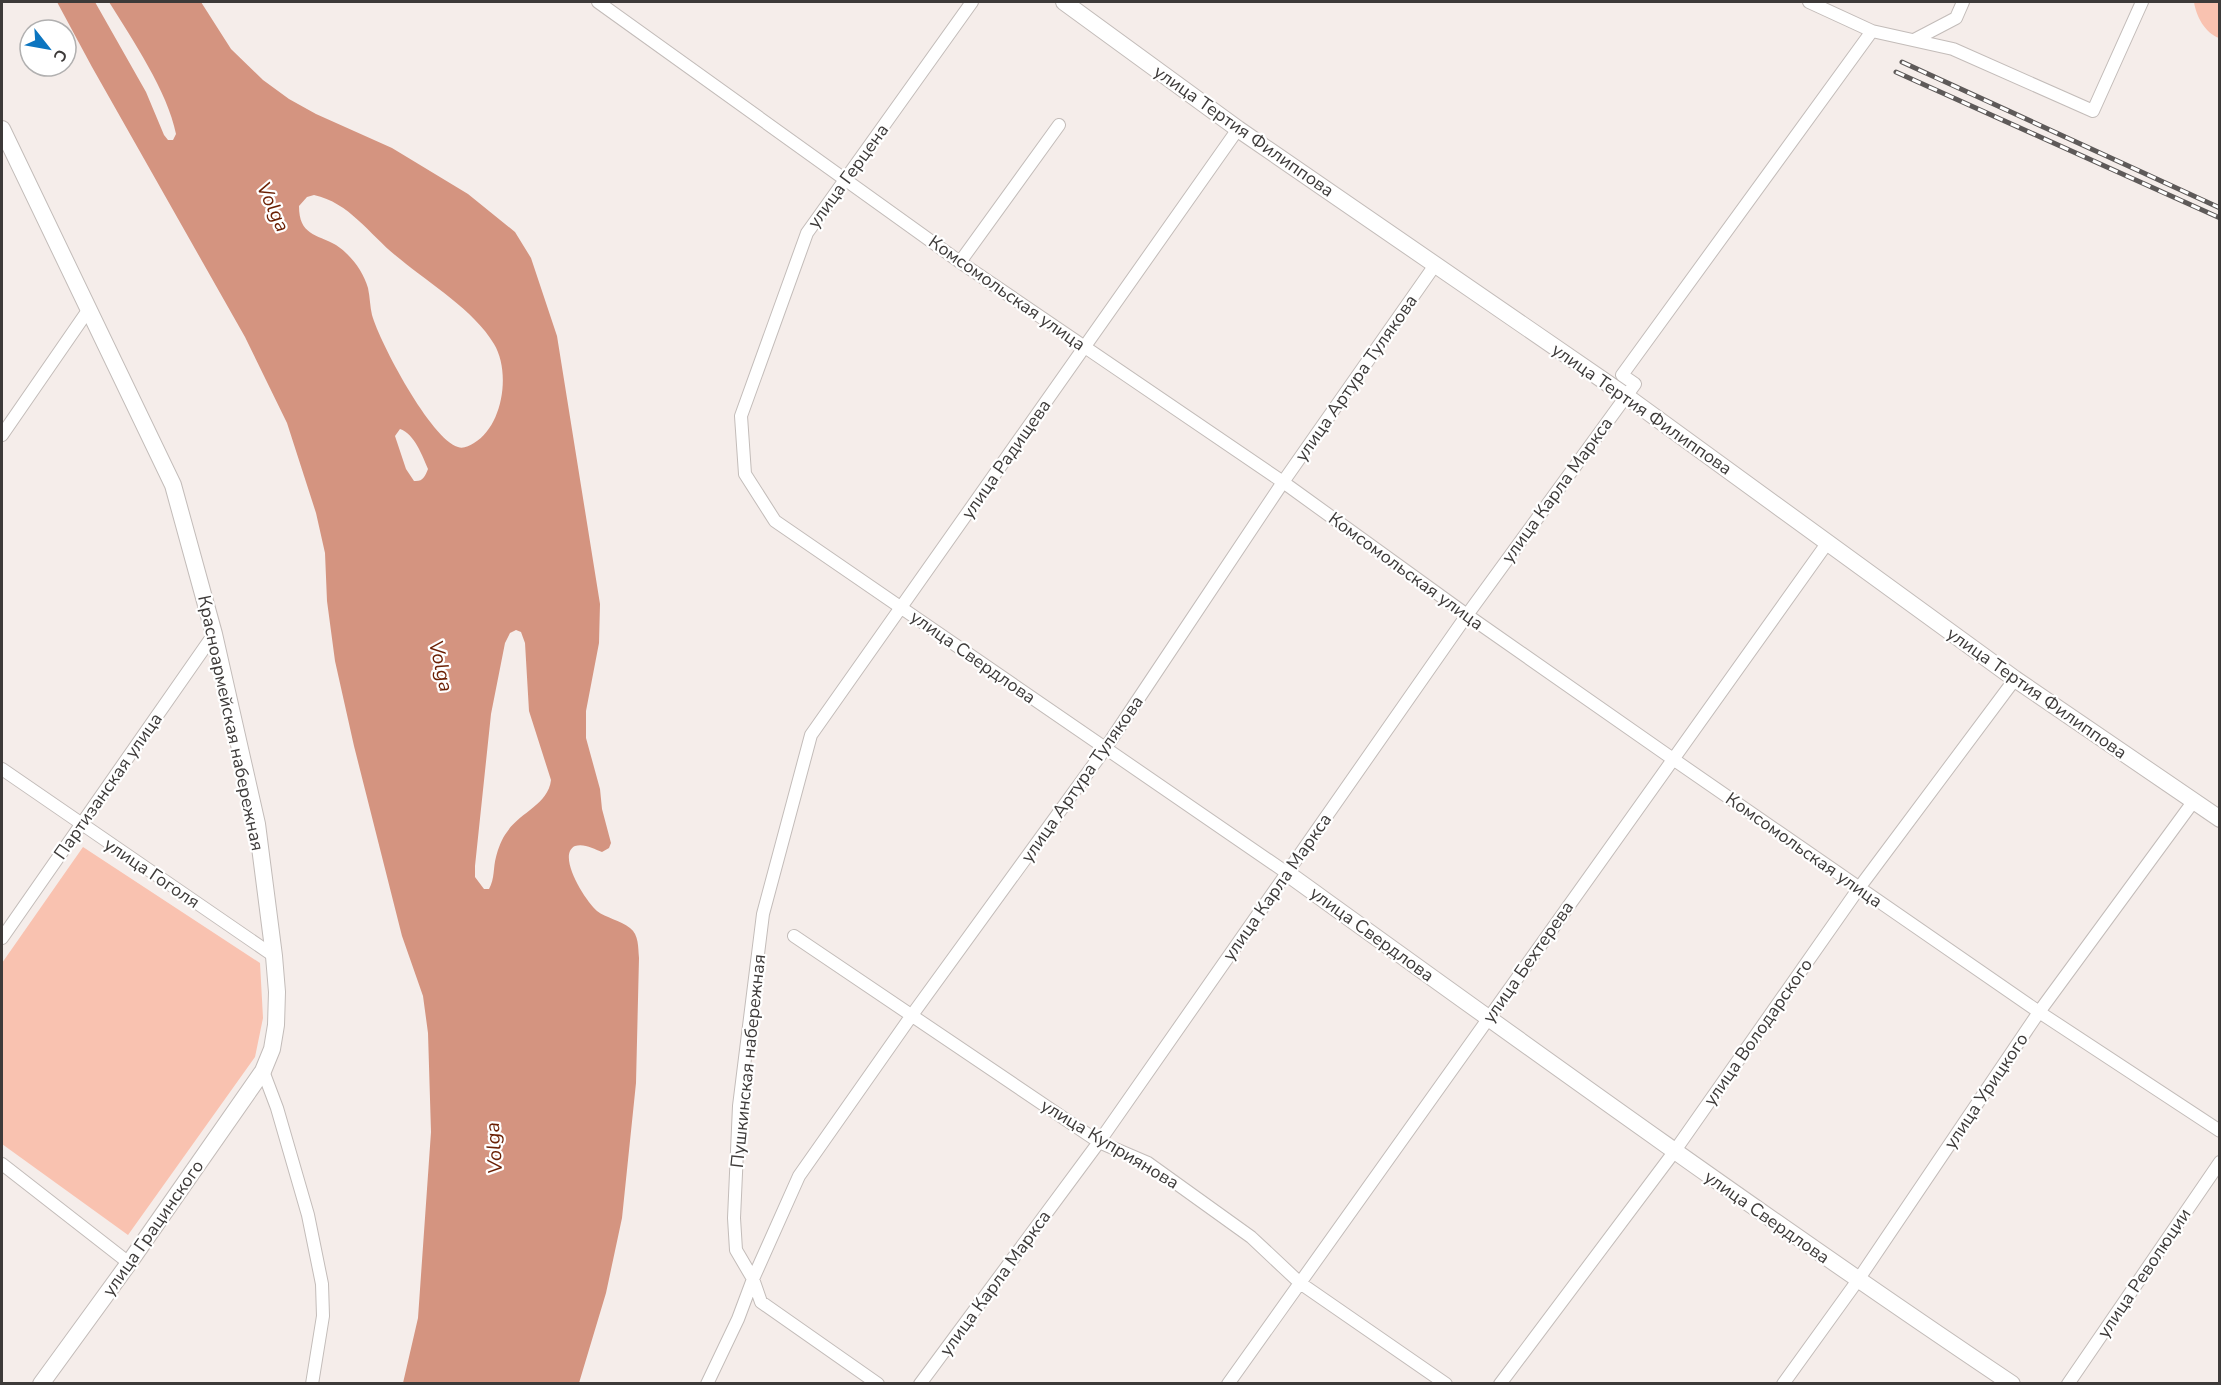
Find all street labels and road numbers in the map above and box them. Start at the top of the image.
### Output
street label: улица Тертия Филиппова [1149,60,1339,202]
street label: улица Герцена [802,119,894,233]
street label: Комсомольская улица [924,230,1090,356]
street label: улица Артура Тулякова [1289,290,1423,466]
street label: улица Тертия Филиппова [1547,338,1737,480]
street label: улица Радищева [956,394,1056,524]
street label: улица Карла Маркса [1496,412,1618,568]
street label: Комсомольская улица [1324,507,1488,635]
street label: Красноармейская набережная [192,593,270,853]
street label: улица Свердлова [906,605,1040,709]
street label: улица Тертия Филиппова [1942,622,2132,764]
street label: улица Артура Тулякова [1015,691,1149,867]
street label: Партизанская улица [48,708,168,864]
street label: Комсомольская улица [1721,787,1887,913]
street label: улица Карла Маркса [1217,809,1337,965]
street label: улица Гоголя [99,832,205,914]
street label: улица Свердлова [1305,881,1439,987]
street label: улица Бехтерева [1477,896,1579,1028]
street label: Пушкинская набережная [725,953,771,1169]
street label: улица Володарского [1698,954,1818,1110]
street label: улица Урицкого [1938,1028,2034,1154]
street label: улица Куприянова [1036,1093,1184,1195]
street label: улица Грацинского [97,1155,209,1301]
street label: улица Свердлова [1700,1165,1834,1269]
street label: улица Революции [2092,1203,2196,1343]
street label: улица Карла Маркса [934,1205,1056,1361]

